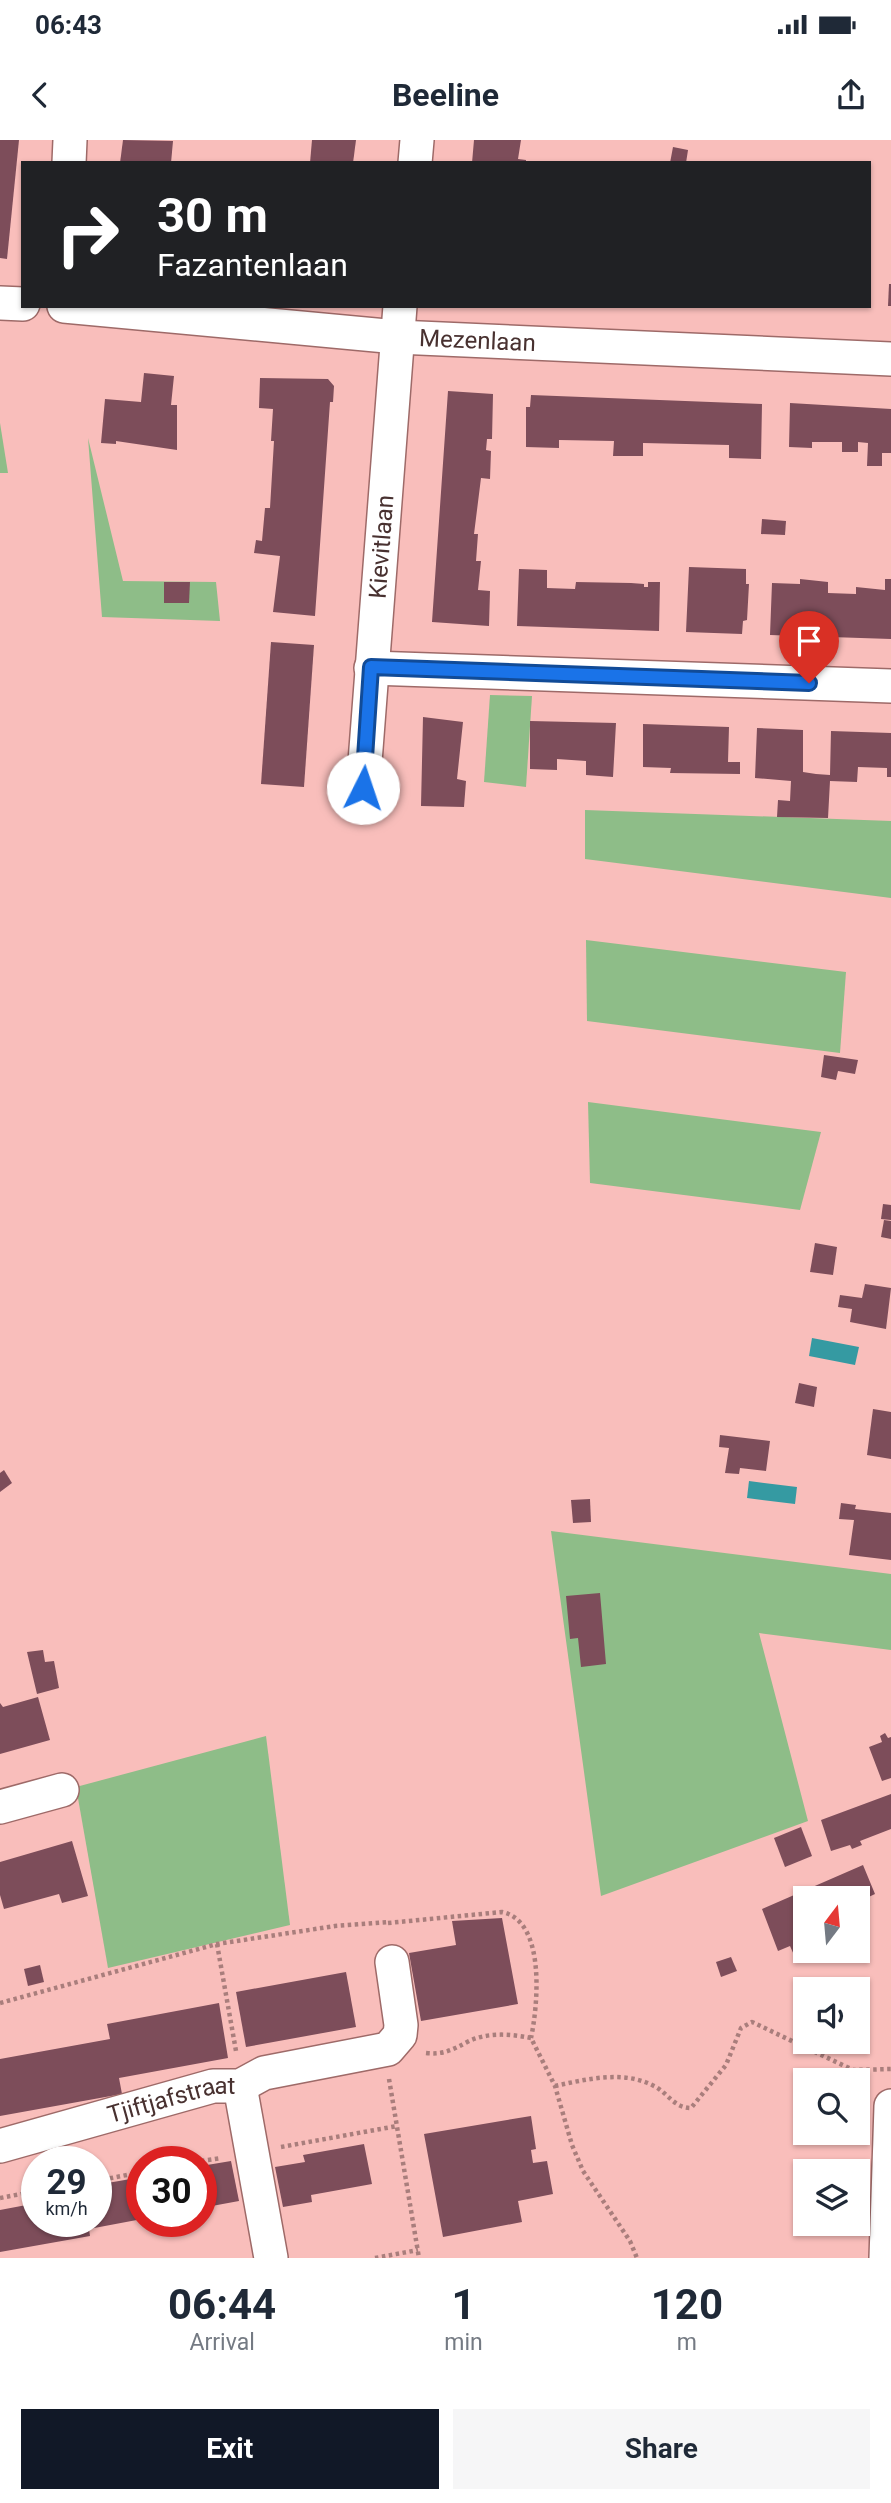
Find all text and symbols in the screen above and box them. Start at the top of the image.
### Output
text: 06:43 [35,10,102,40]
icon: back [21,76,59,114]
text: Beeline [392,76,499,114]
icon: share [832,76,870,114]
text: 30 m [157,187,268,244]
icon: right [42,189,133,280]
text: Fazantenlaan [157,246,348,284]
street label: Mezenlaan [419,324,536,357]
street label: Kievitlaan [364,494,399,600]
pin [779,611,839,683]
icon: arrive [790,622,828,660]
position arrow [326,751,400,825]
north arrow [793,1886,870,1964]
map controls [793,1886,870,2236]
button: sound [793,1977,870,2054]
button: search [793,2068,870,2145]
street label: Tjiftjafstraat [104,2072,235,2129]
speed limit sign: 30 [126,2146,217,2237]
button: layers [793,2159,870,2236]
text: 29 [46,2162,87,2203]
text: km/h [45,2198,88,2219]
text: 06:44 [168,2280,276,2329]
text: 1 [451,2280,476,2329]
text: 120 [651,2280,723,2329]
text: Arrival [189,2329,255,2356]
text: min [444,2329,483,2356]
text: m [677,2329,697,2356]
button: Exit [21,2409,439,2489]
button: Share [453,2409,870,2489]

